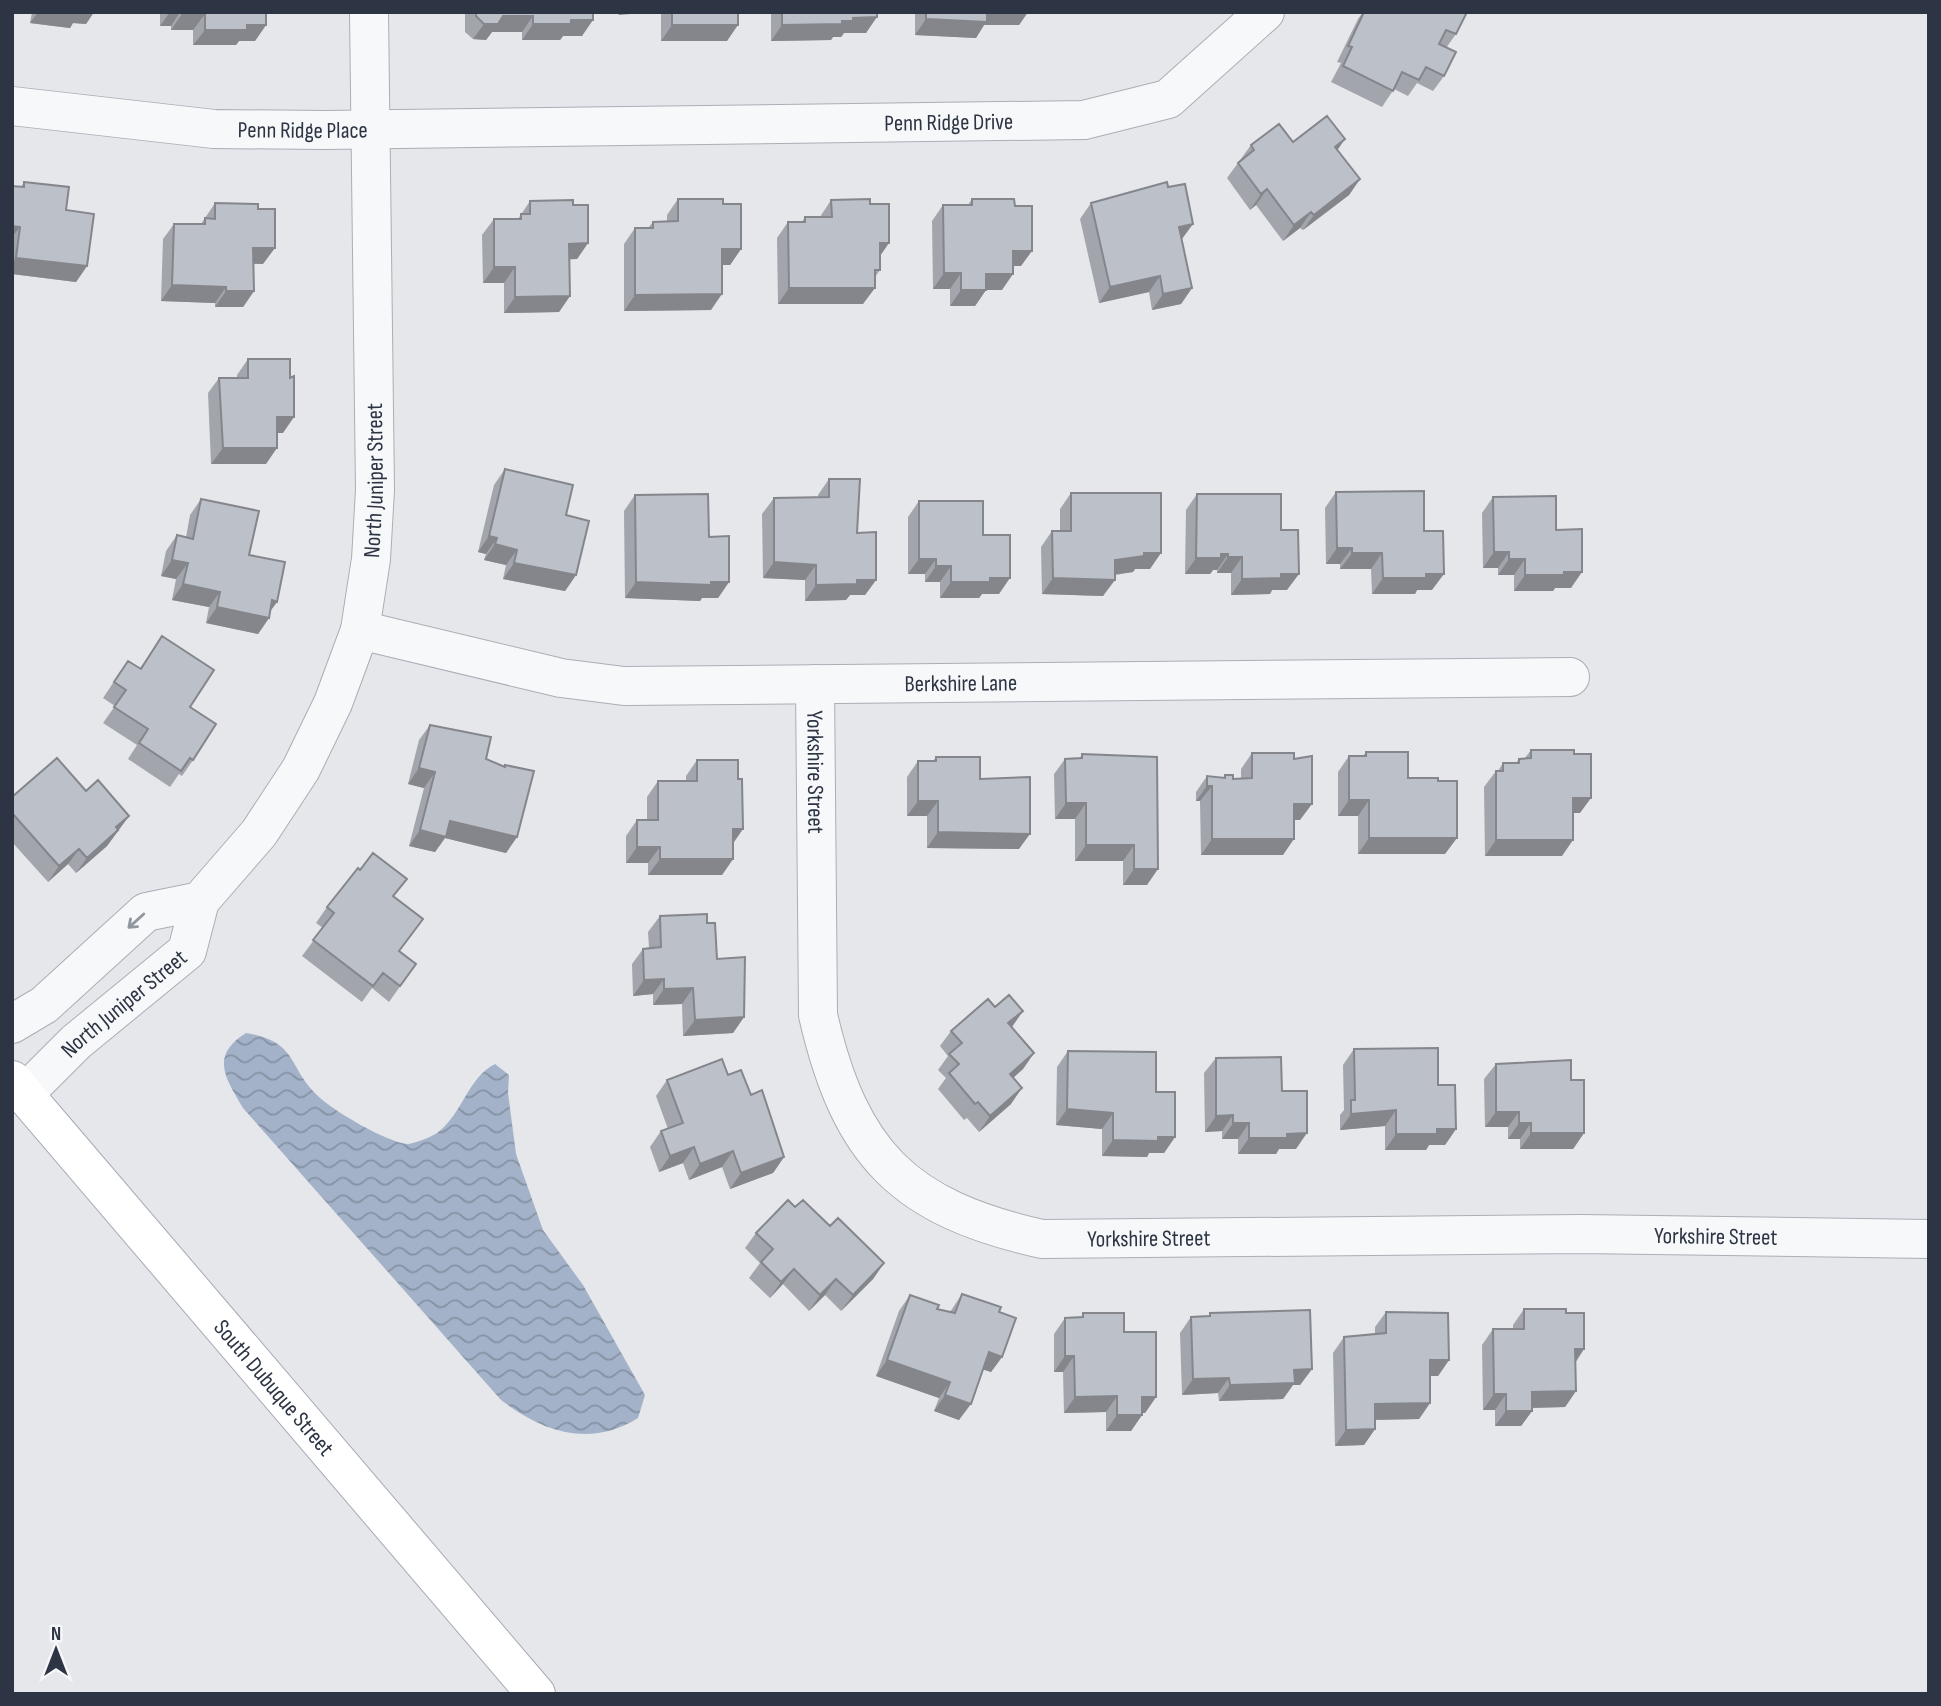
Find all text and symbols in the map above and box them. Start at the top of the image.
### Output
street label: Penn Ridge Drive [884,108,1013,138]
street label: Penn Ridge Place [238,116,368,145]
street label: North Juniper Street [358,403,390,559]
street label: Berkshire Lane [904,669,1017,698]
street label: Yorkshire Street [800,710,829,834]
one-way arrow [127,913,145,929]
street label: North Juniper Street [56,944,193,1064]
street label: Yorkshire Street [1654,1222,1778,1252]
street label: Yorkshire Street [1087,1224,1211,1254]
street label: South Dubuque Street [208,1314,339,1462]
north arrow [21,1615,91,1685]
text: N [51,1623,61,1646]

